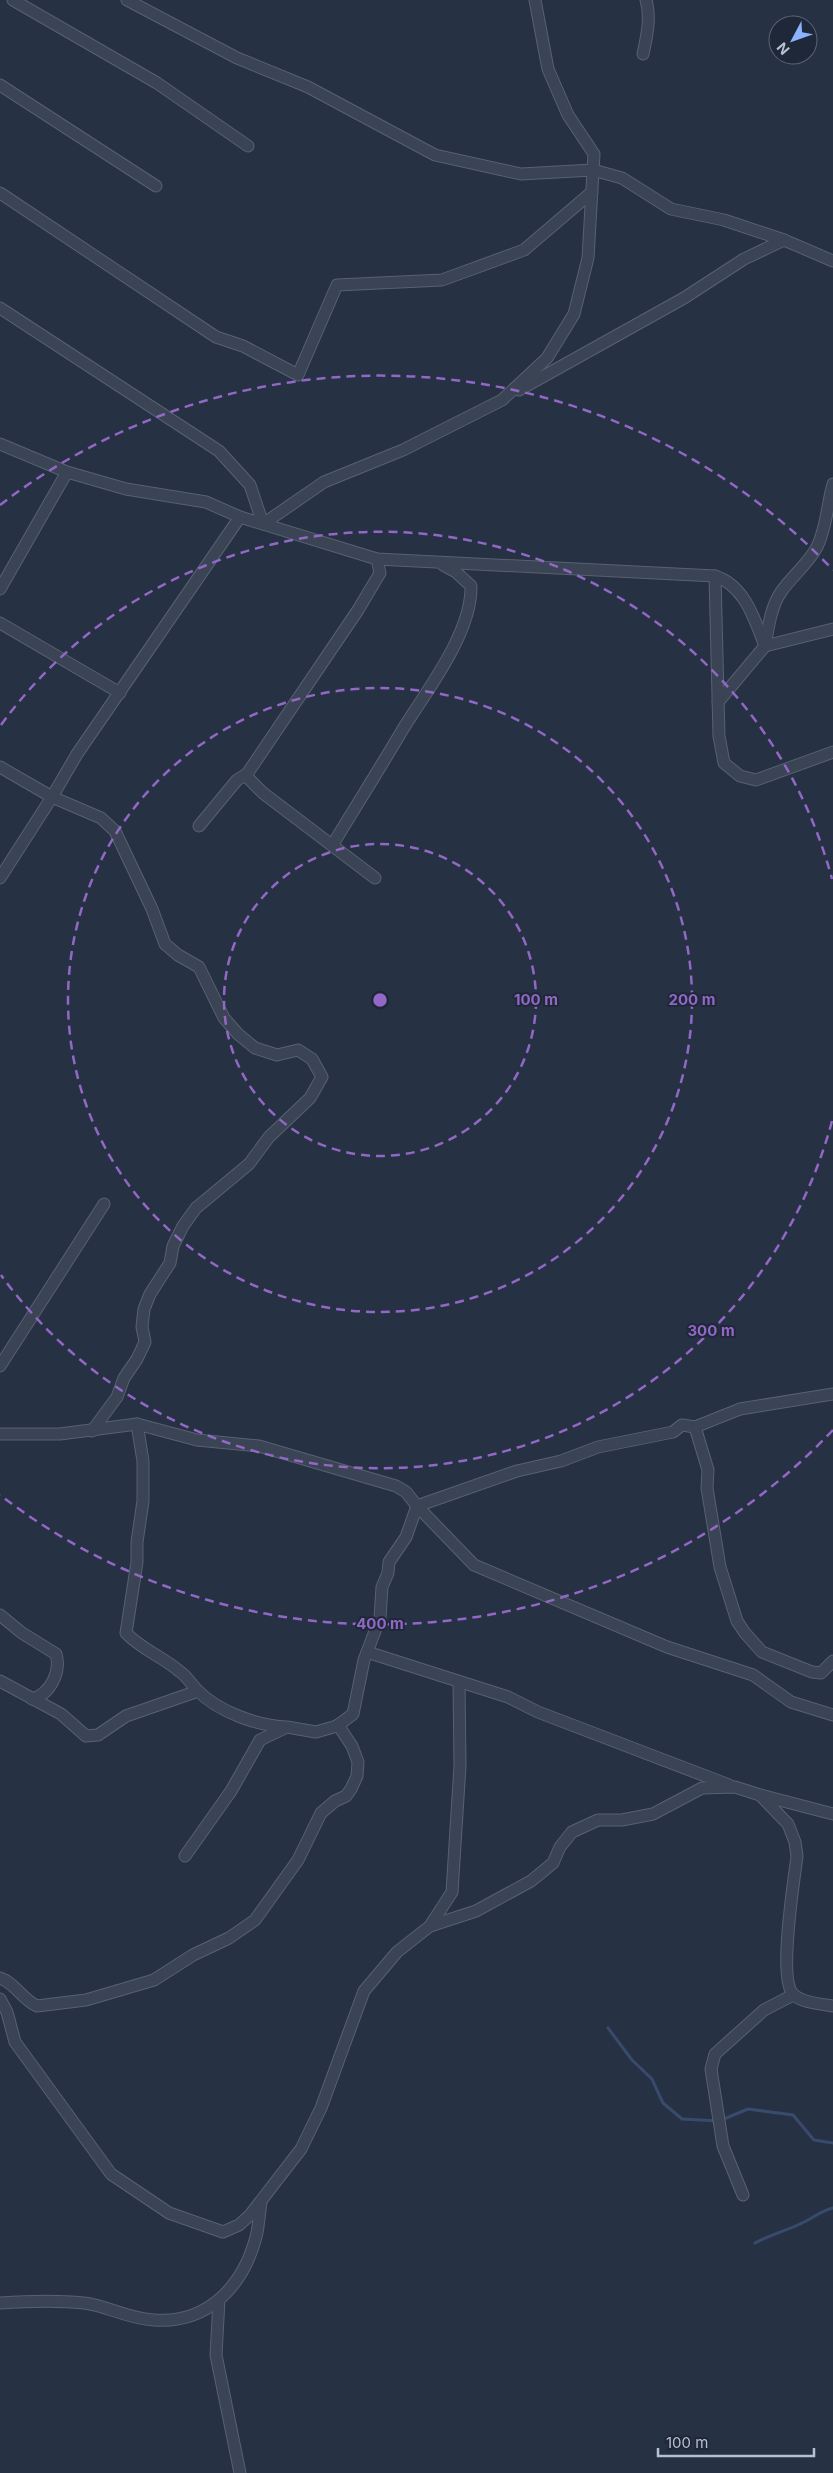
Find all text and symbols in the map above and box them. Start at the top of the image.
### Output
north arrow [768,15,818,65]
text: N [773,39,793,58]
text: 100 m [514,990,558,1009]
text: 200 m [669,990,715,1009]
centre of rings [371,991,389,1009]
text: 300 m [687,1321,735,1340]
text: 400 m [356,1614,404,1633]
scale bar [658,2426,814,2458]
text: 100 m [666,2433,708,2452]

